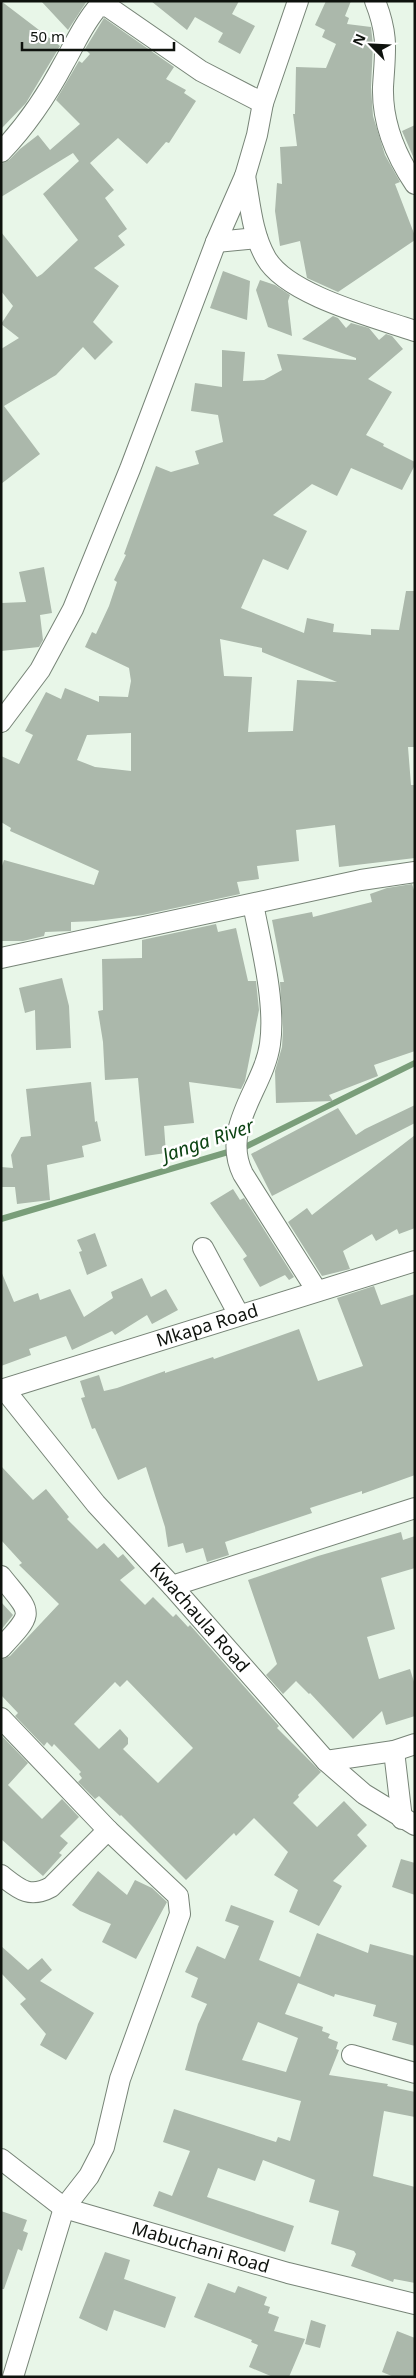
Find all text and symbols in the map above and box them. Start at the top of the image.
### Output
scale bar [22,20,175,52]
north arrow [346,20,396,70]
text: 50 m [30,26,65,46]
text: N [348,30,370,49]
water label: Janga River [156,1112,259,1169]
street label: Mkapa Road [153,1298,261,1352]
street label: Kwachaula Road [145,1557,255,1677]
street label: Mabuchani Road [129,2215,272,2278]

